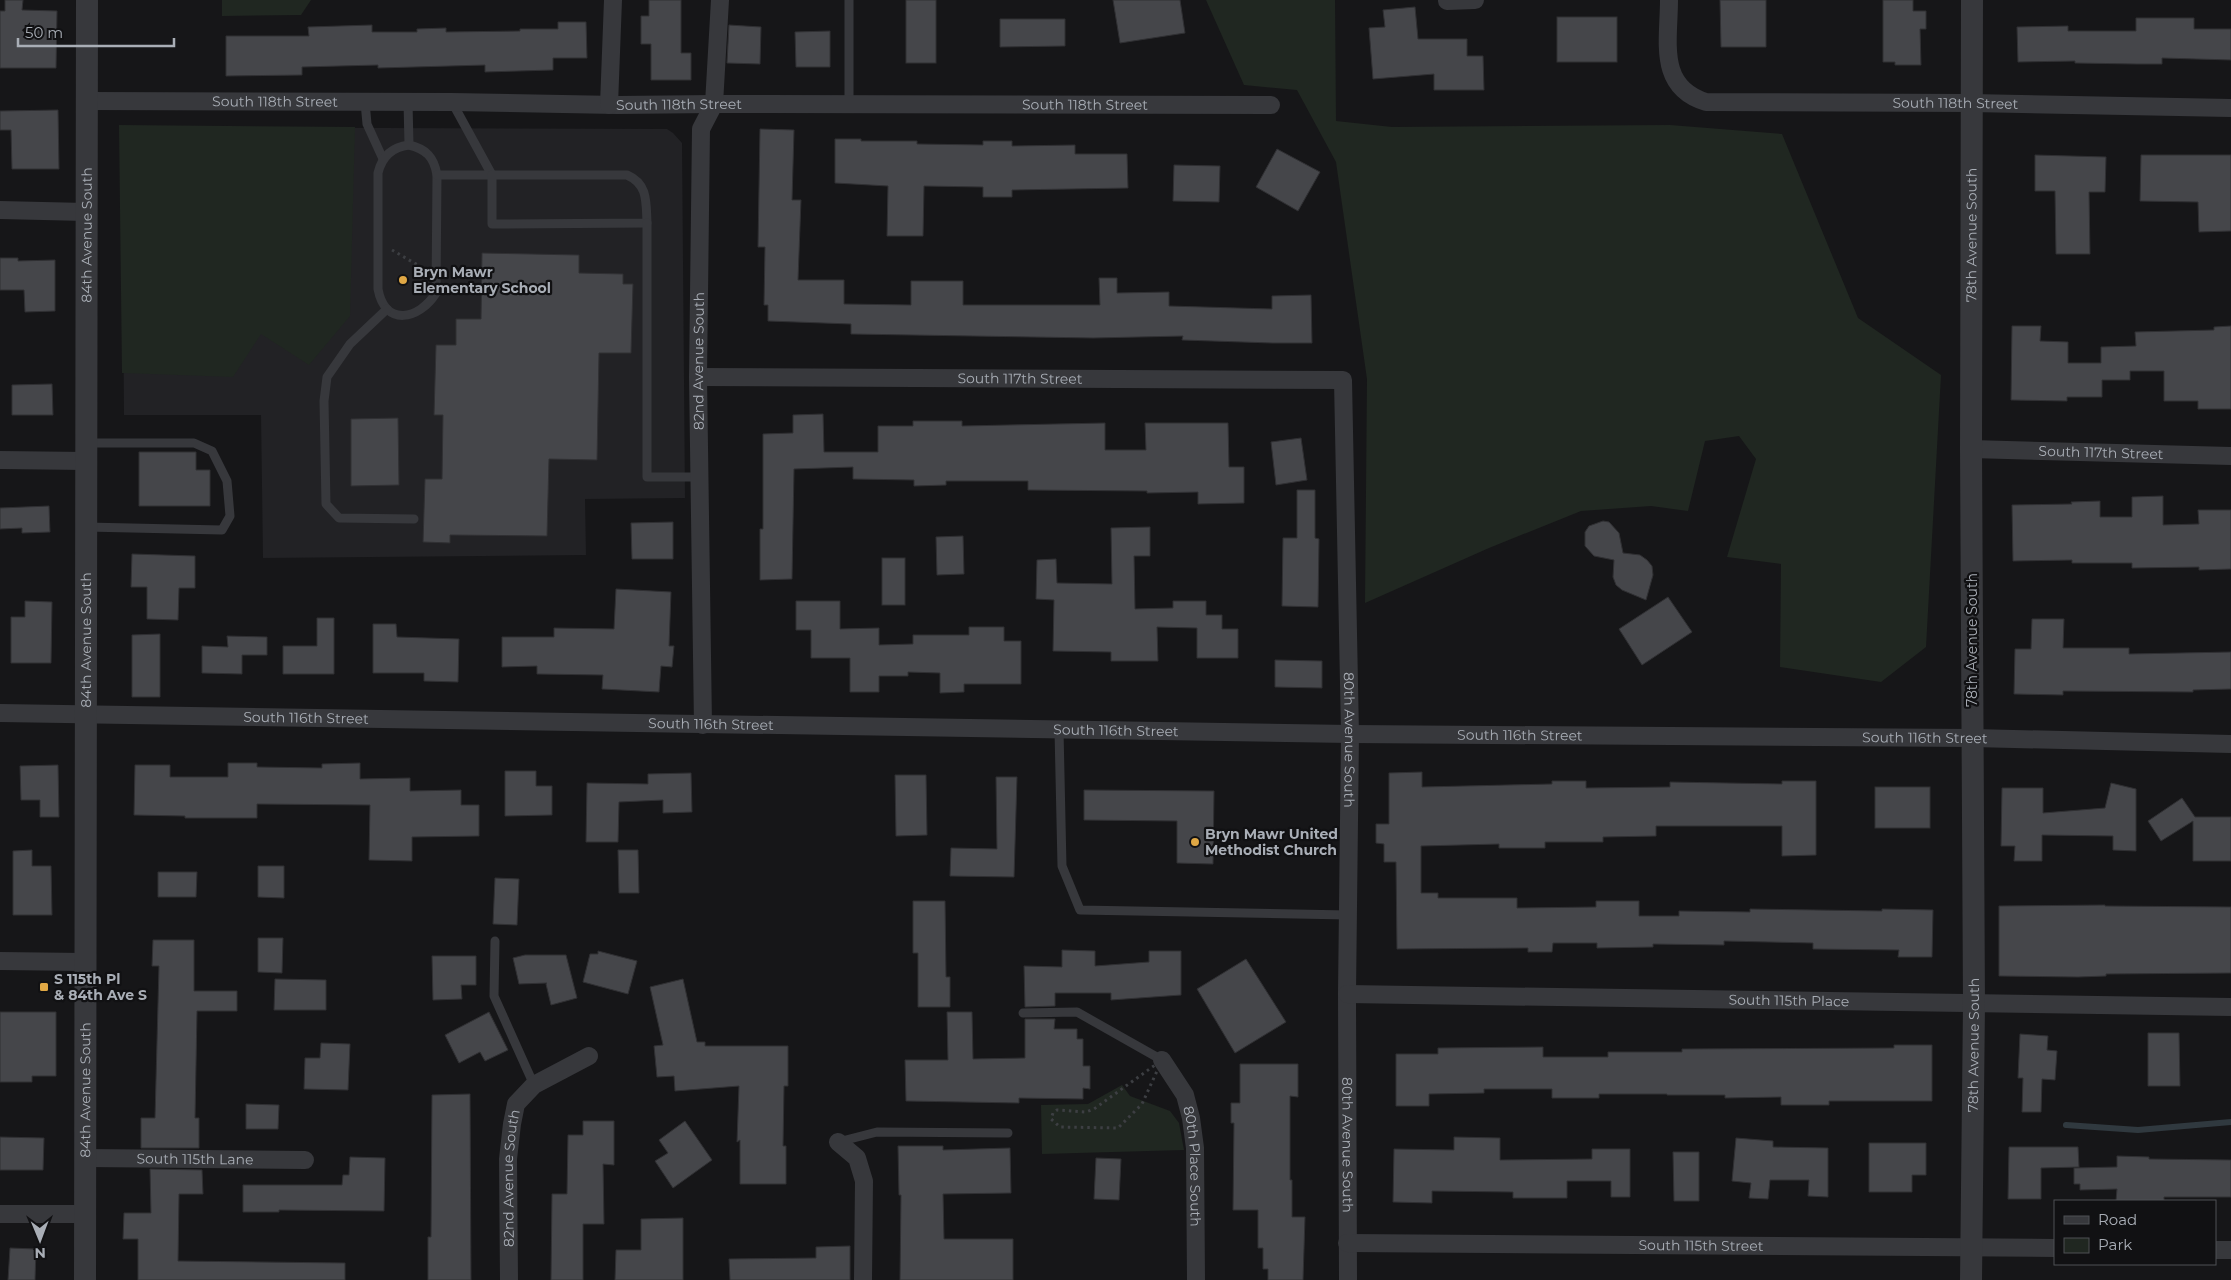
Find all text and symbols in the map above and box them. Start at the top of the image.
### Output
scale bar [18,15,174,47]
text: 50 m [25,23,63,42]
street label: South 118th Street [212,92,338,111]
street label: South 118th Street [1892,94,2019,113]
street label: South 118th Street [616,95,742,114]
street label: South 118th Street [1022,96,1148,114]
street label: 84th Avenue South [78,167,96,303]
street label: 78th Avenue South [1962,168,1981,302]
place label: Bryn Mawr Elementary School [413,263,551,297]
marker: Bryn Mawr Elementary School [397,274,409,286]
street label: 82nd Avenue South [689,292,708,430]
street label: South 117th Street [957,369,1083,388]
street label: South 117th Street [2038,442,2164,463]
street label: 84th Avenue South [77,572,95,708]
street label: 78th Avenue South [1963,573,1981,707]
street label: 80th Avenue South [1340,672,1359,808]
street label: South 116th Street [243,708,369,728]
street label: South 116th Street [648,714,774,734]
street label: South 116th Street [1053,720,1179,740]
street label: South 116th Street [1457,726,1583,744]
street label: South 116th Street [1862,728,1988,747]
place label: Bryn Mawr United Methodist Church [1205,825,1338,859]
marker: Bryn Mawr United Methodist Church [1189,836,1201,848]
place label: S 115th Pl & 84th Ave S [54,970,147,1004]
street label: 78th Avenue South [1964,978,1983,1112]
marker: S 115th Pl & 84th Ave S [38,981,50,993]
street label: South 115th Place [1728,991,1850,1010]
street label: 84th Avenue South [76,1022,94,1158]
street label: 80th Avenue South [1338,1077,1357,1213]
street label: 80th Place South [1179,1104,1205,1227]
street label: 82nd Avenue South [499,1108,524,1247]
street label: South 115th Lane [136,1149,254,1169]
legend [2054,1200,2216,1265]
text: Road [2098,1210,2137,1229]
north arrow [15,1215,65,1265]
text: Park [2098,1235,2132,1254]
street label: South 115th Street [1638,1236,1764,1255]
text: N [34,1244,46,1262]

